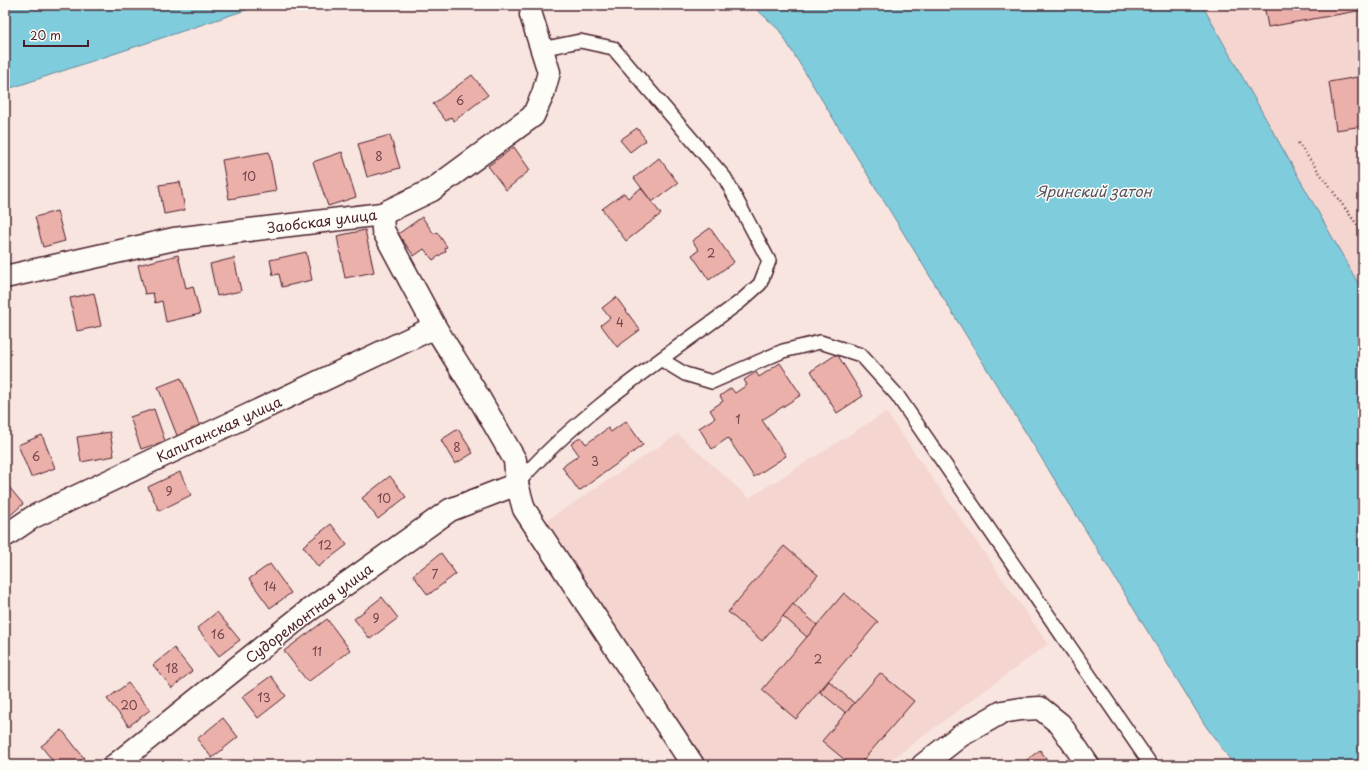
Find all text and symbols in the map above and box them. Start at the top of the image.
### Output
scale bar [24,22,88,48]
text: 20 m [30,26,61,44]
house number: 6 [456,91,464,109]
house number: 8 [375,147,383,165]
house number: 10 [242,167,256,185]
water label: Яринский затон [1036,179,1153,202]
street label: Заобская улица [266,204,378,238]
house number: 2 [707,244,715,262]
house number: 4 [616,313,624,331]
street label: Капитанская улица [153,391,285,467]
house number: 1 [735,410,741,428]
house number: 8 [453,438,461,456]
house number: 6 [32,447,40,465]
house number: 3 [591,452,599,470]
house number: 9 [165,482,173,500]
house number: 10 [377,489,391,507]
house number: 12 [318,536,332,554]
street label: Судоремонтная улица [241,558,377,668]
house number: 7 [432,565,439,583]
house number: 14 [263,577,277,595]
house number: 9 [372,609,380,627]
house number: 16 [211,625,225,643]
house number: 11 [312,642,322,660]
house number: 2 [814,650,822,668]
house number: 18 [166,659,178,677]
house number: 13 [257,688,271,706]
house number: 20 [120,696,138,714]

